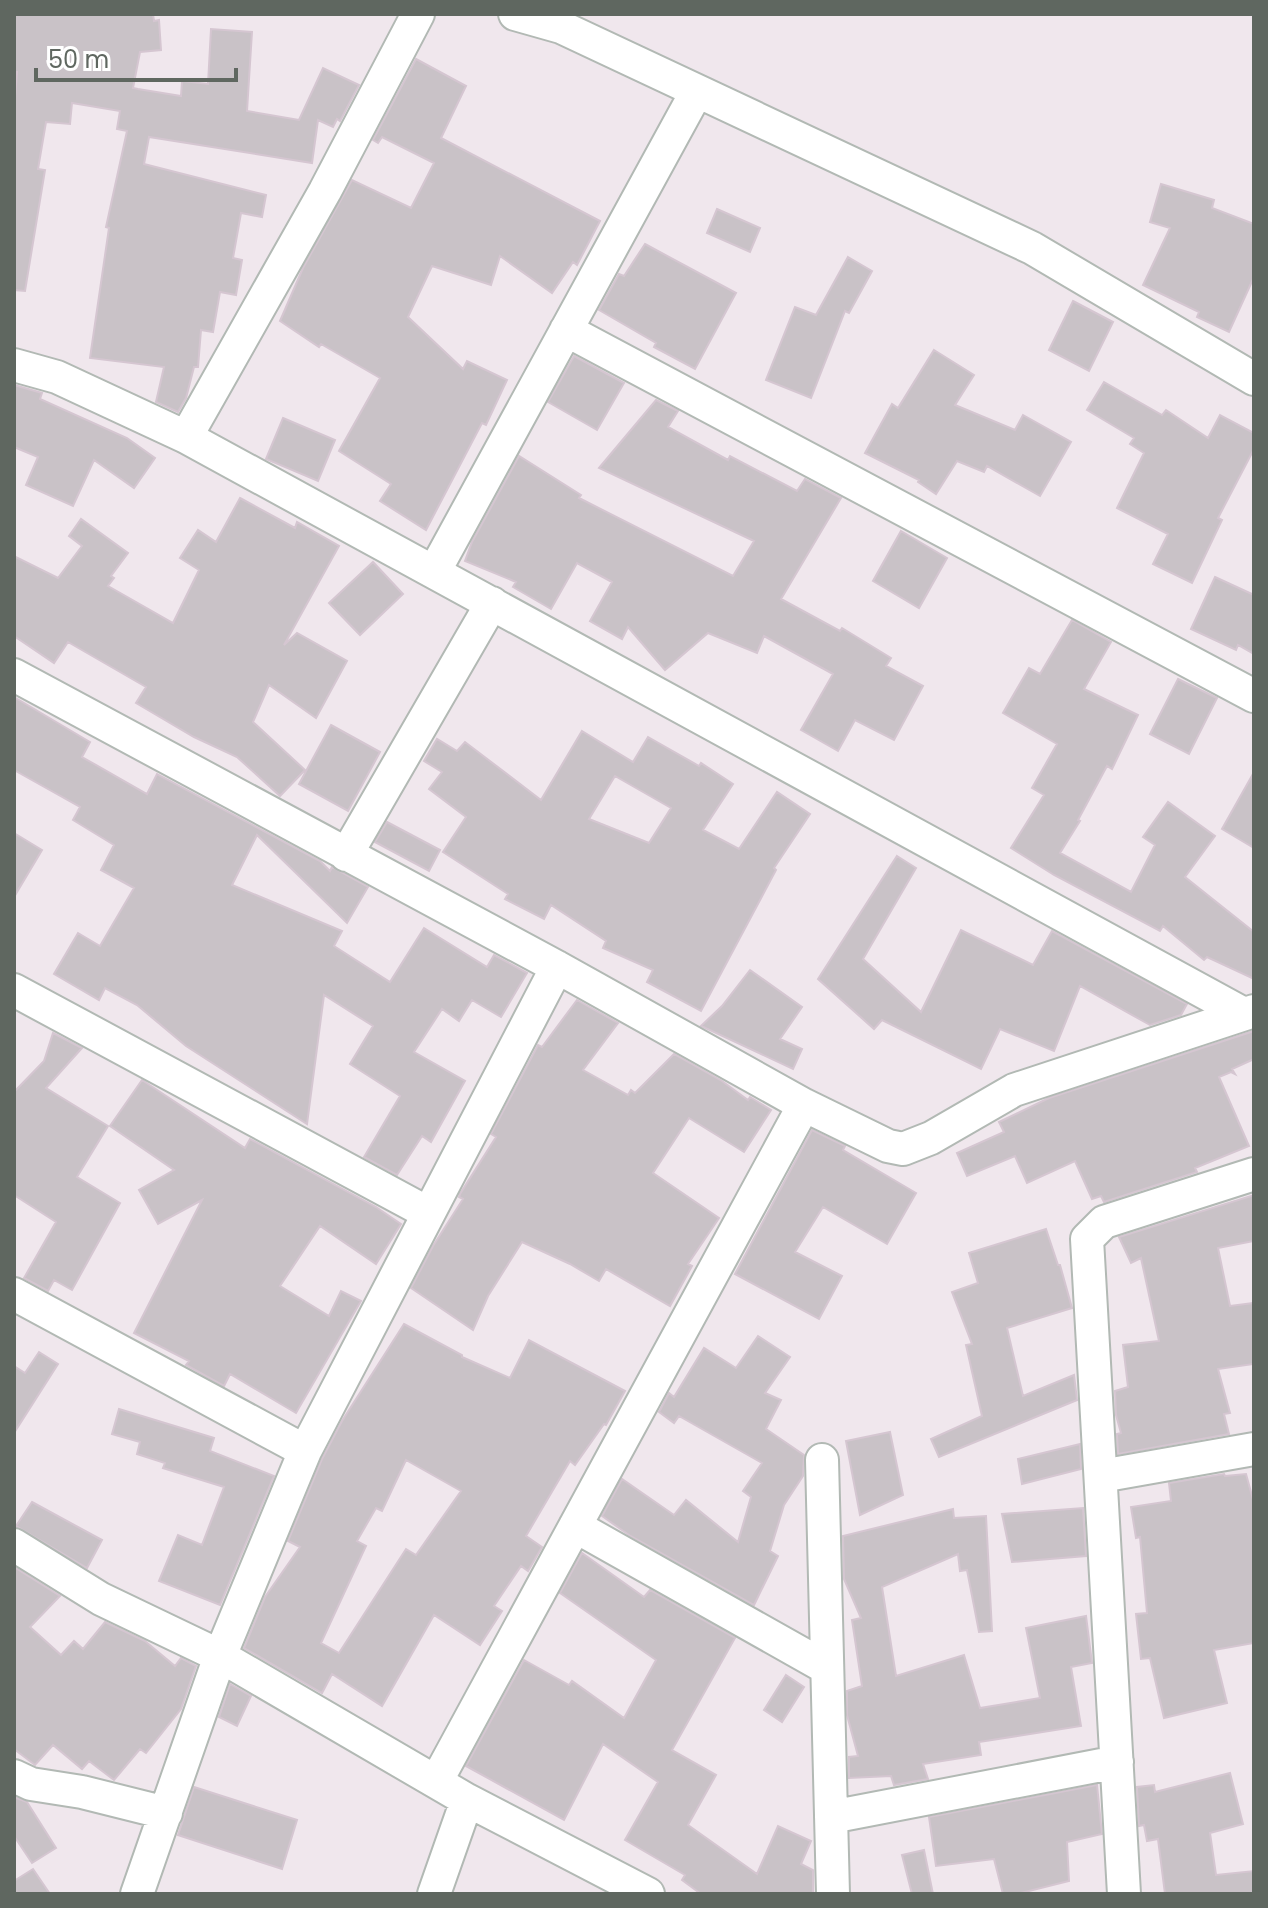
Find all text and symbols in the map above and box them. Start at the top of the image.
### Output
scale bar [36,32,236,82]
text: 50 m [48,43,109,76]

